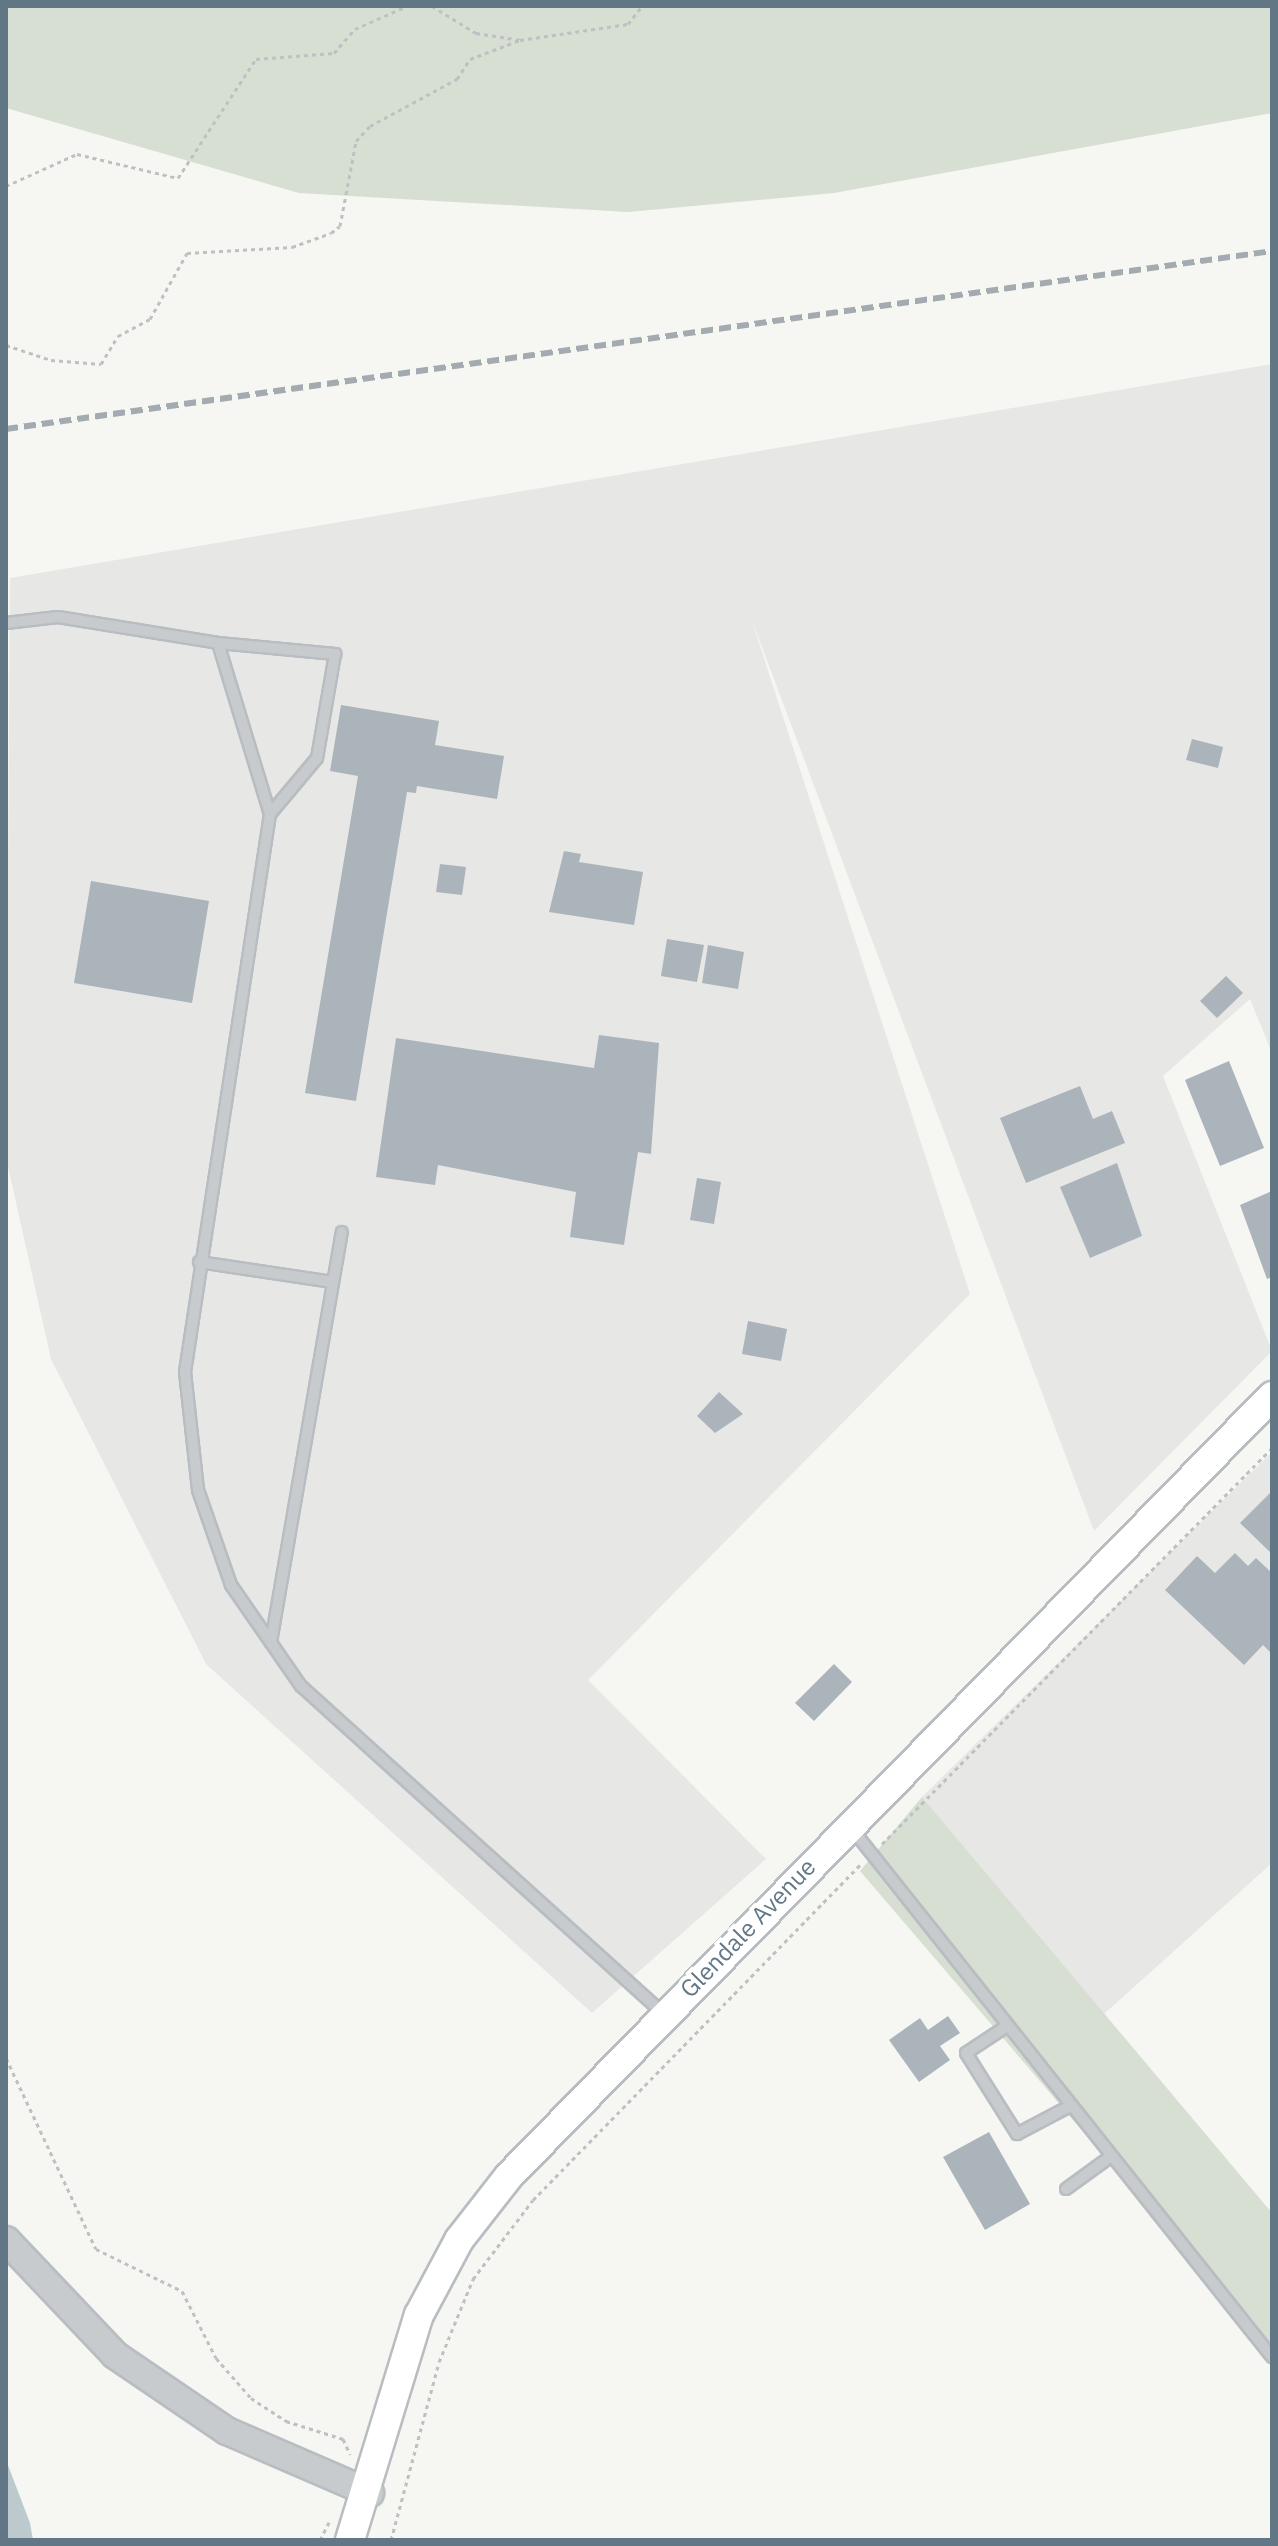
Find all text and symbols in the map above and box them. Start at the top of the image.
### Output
street label: Glendale Avenue [674,1852,822,2004]

